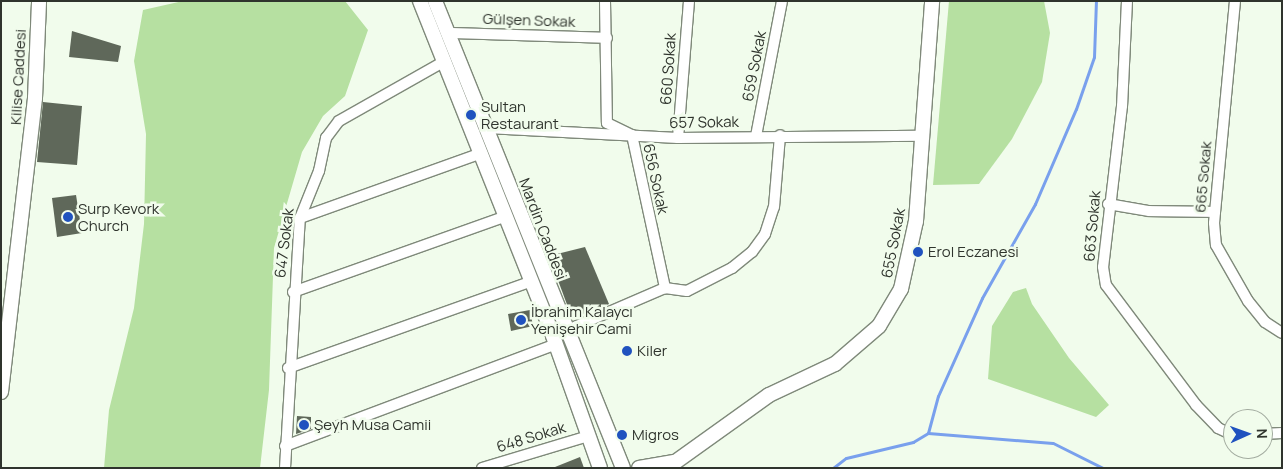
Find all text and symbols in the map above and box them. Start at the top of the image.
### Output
street label: Gülşen Sokak [482,9,576,31]
street label: Kilise Caddesi [6,29,30,125]
street label: 659 Sokak [738,29,770,103]
street label: 660 Sokak [657,32,679,106]
place label: Sultan Restaurant [481,97,559,132]
marker: Sultan Restaurant [465,109,477,121]
street label: 657 Sokak [669,112,739,132]
street label: 665 Sokak [1191,141,1215,213]
street label: 656 Sokak [640,142,672,216]
street label: Mardin Caddesi [515,176,571,282]
street label: 663 Sokak [1080,190,1104,262]
place label: Surp Kevork Church [78,199,159,234]
street label: 655 Sokak [877,206,909,280]
street label: 647 Sokak [271,207,297,279]
marker: Surp Kevork Church [62,211,74,223]
place label: Erol Eczanesi [928,243,1019,261]
marker: Erol Eczanesi [912,246,924,258]
place label: İbrahim Kalaycı Yenişehir Cami [531,302,633,337]
marker: İbrahim Kalaycı Yenişehir Cami [515,314,527,326]
place label: Kiler [637,342,667,360]
marker: Kiler [621,345,633,357]
north arrow [1223,409,1273,459]
place label: Şeyh Musa Camii [314,416,431,434]
street label: 648 Sokak [494,418,568,456]
marker: Şeyh Musa Camii [298,419,310,431]
place label: Migros [632,426,679,444]
text: N [1253,428,1272,439]
marker: Migros [616,429,628,441]

